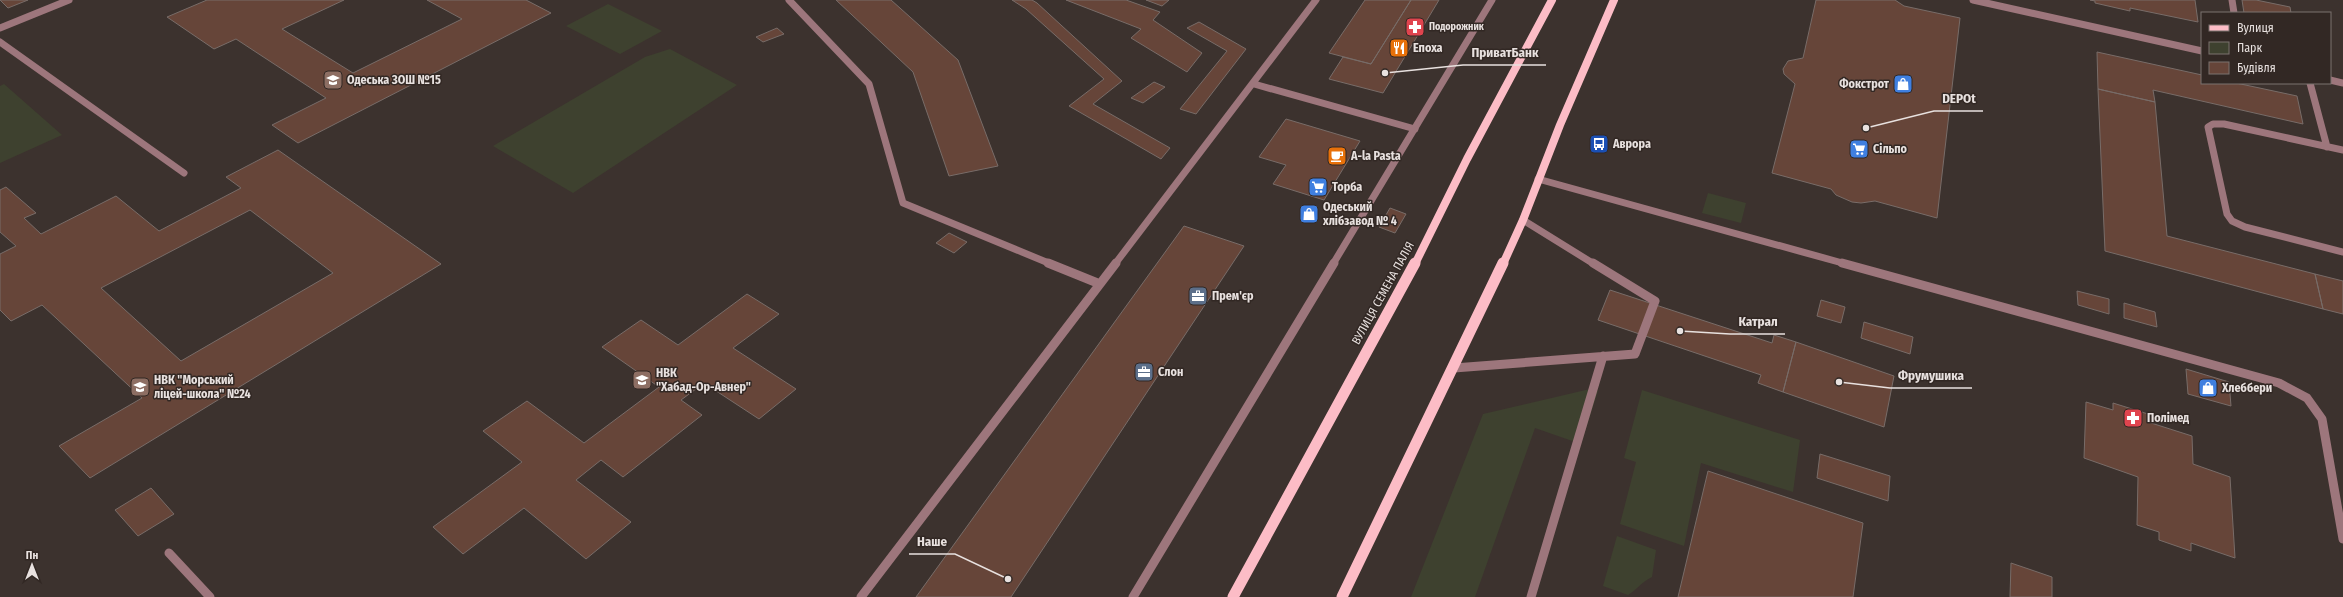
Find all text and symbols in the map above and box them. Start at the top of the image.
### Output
legend [2201,12,2331,84]
pharmacy icon: Подорожник [1404,16,1426,38]
place label: Подорожник [1429,21,1485,33]
text: Вулиця [2237,21,2274,35]
restaurant icon: Епоха [1388,37,1410,59]
callout: ПриватБанк [1463,40,1546,65]
place label: Епоха [1413,41,1443,55]
text: Парк [2237,41,2263,55]
text: ПриватБанк [1471,45,1539,60]
text: Будівля [2237,61,2276,75]
school or university icon: Одеська ЗОШ №15 [322,69,344,91]
place label: Одеська ЗОШ №15 [347,73,441,87]
shop icon: Фокстрот [1892,73,1914,95]
place label: Фокстрот [1839,77,1890,91]
callout: DEPOt [1934,86,1983,111]
text: DEPOt [1942,91,1976,106]
bus stop icon: Аврора [1588,133,1610,155]
place label: Аврора [1612,137,1651,151]
supermarket icon: Сільпо [1848,138,1870,160]
place label: Сільпо [1873,142,1908,156]
cafe icon: A-la Pasta [1326,145,1348,167]
place label: A-la Pasta [1350,149,1401,163]
supermarket icon: Торба [1307,176,1329,198]
place label: Торба [1332,180,1362,194]
place label: Одеський хлібзавод № 4 [1322,200,1397,228]
shop icon: Одеський хлібзавод № 4 [1298,203,1320,225]
street label: ВУЛИЦЯ СЕМЕНА ПАЛІЯ [1349,239,1417,347]
office icon: Прем'єр [1187,285,1209,307]
place label: Прем'єр [1212,289,1254,303]
callout: Катрал [1730,309,1785,334]
text: Катрал [1738,314,1778,329]
office icon: Слон [1133,361,1155,383]
callout: Фрумушика [1890,363,1972,388]
place label: Слон [1158,365,1183,379]
place label: НВК "Хабад-Ор-Авнер" [656,366,751,394]
text: Фрумушика [1898,368,1965,383]
school or university icon: НВК "Хабад-Ор-Авнер" [631,369,653,391]
place label: НВК "Морський ліцей-школа" №24 [154,373,251,401]
school or university icon: НВК "Морський ліцей-школа" №24 [129,376,151,398]
shop icon: Хлеббери [2197,377,2219,399]
place label: Хлеббери [2221,381,2272,395]
pharmacy icon: Полімед [2122,407,2144,429]
place label: Полімед [2147,411,2189,425]
callout: Наше [909,529,955,554]
text: Наше [917,534,947,549]
north arrow [12,545,52,585]
text: Пн [26,549,38,562]

